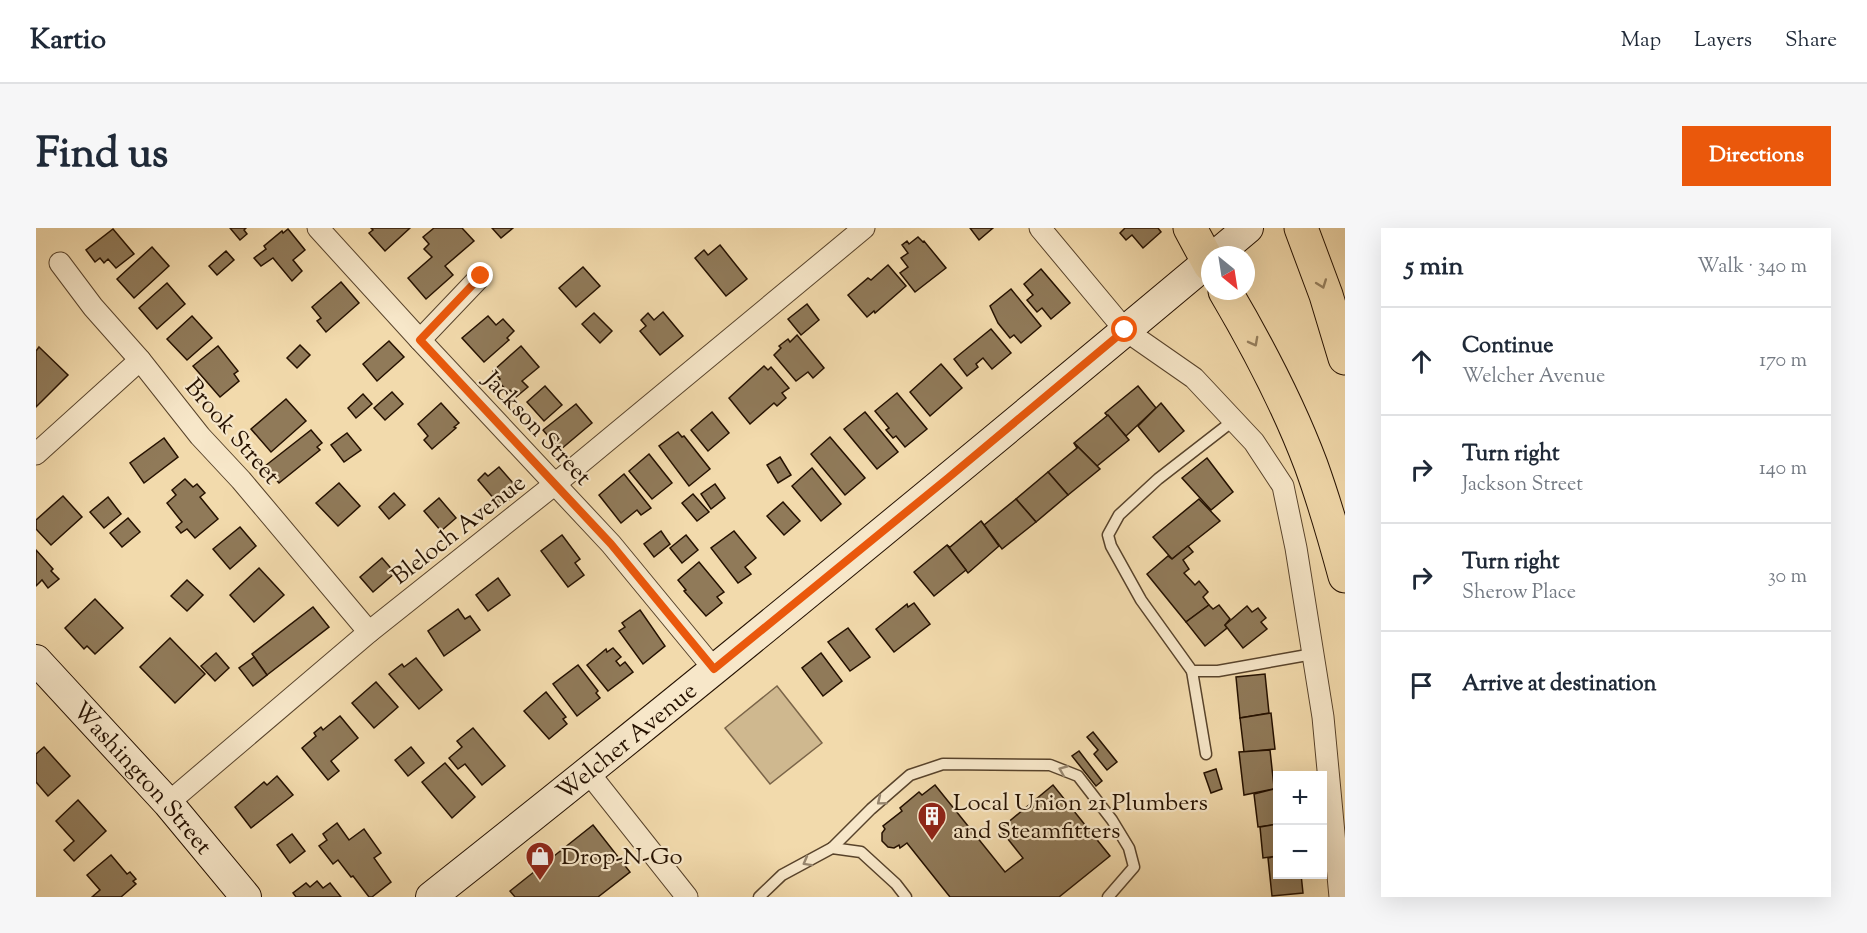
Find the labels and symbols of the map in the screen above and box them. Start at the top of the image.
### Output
north arrow [1201,246,1255,300]
route end [467,262,493,288]
one-way arrow [1314,279,1327,289]
route start [1111,316,1137,342]
one-way arrow [1247,336,1258,346]
street label: Jackson Street [473,363,599,494]
street label: Brook Street [176,372,287,493]
street label: Bleloch Avenue [385,467,534,594]
street label: Welcher Avenue [550,675,705,810]
street label: Washington Street [64,695,219,863]
one-way arrow [1058,765,1069,777]
place label: Local Union 21 Plumbers and Steamfitters [953,787,1208,849]
one-way arrow [877,793,888,804]
building icon: Local Union 21 Plumbers and Steamfitters [916,800,948,842]
shop icon: Drop-N-Go [524,840,556,882]
place label: Drop-N-Go [561,841,683,875]
one-way arrow [803,855,813,866]

